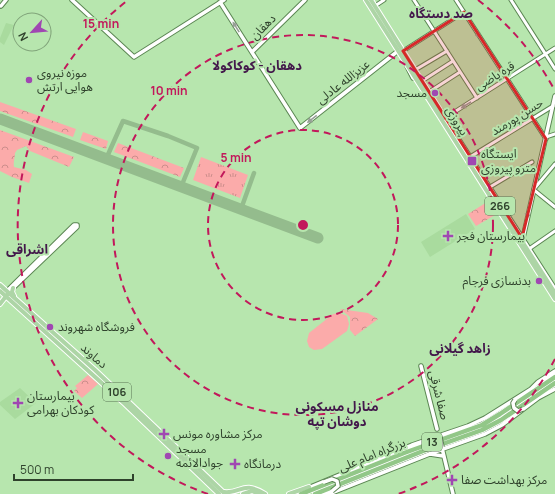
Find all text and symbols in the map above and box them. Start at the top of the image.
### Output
district label: صد دستگاه [409,4,473,22]
street label: دهقان [246,10,280,43]
north arrow [12,12,52,52]
text: 15 min [83,15,119,32]
one-way arrow [233,21,240,33]
one-way arrow [474,27,481,39]
text: N [14,30,31,44]
street label: عزیزالله عادلی [312,55,373,108]
district label: دهقان - کوکاکولا [212,56,302,74]
street label: قره یاضی [472,57,518,94]
place label: موزه نیروی هوایی ارتش [37,64,93,95]
marker: موزه نیروی هوایی ارتش [24,75,34,85]
text: 10 min [150,82,188,99]
place label: مسجد [396,84,427,101]
marker: مسجد [430,88,440,98]
street label: حسن پورمند [487,94,546,139]
one-way arrow [460,101,471,109]
street label: پیروزی [442,103,473,139]
one-way arrow [307,114,318,123]
place label: ایستگاه مترو پیروزی [481,145,536,176]
text: 5 min [220,149,252,166]
marker: ایستگاه مترو پیروزی [466,155,478,167]
road number: 266 [485,197,515,215]
one-way arrow [525,207,531,220]
centre of rings [296,218,310,232]
place label: بیمارستان فجر [456,227,525,244]
marker: بیمارستان فجر [442,230,454,242]
district label: اشراقی [6,240,48,258]
place label: بدنسازی فرجام [463,272,531,290]
marker: بدنسازی فرجام [534,276,544,286]
place label: فروشگاه شهروند [58,318,135,335]
marker: فروشگاه شهروند [45,322,55,332]
street label: دماوند [77,339,112,372]
district label: زاهد گیلانی [429,339,491,357]
street label: صفا شرقی [425,368,454,422]
road number: 106 [103,383,131,401]
place label: بیمارستان کودکان بهرامی [27,387,95,418]
marker: بیمارستان کودکان بهرامی [12,397,24,409]
district label: منازل مسکونی دوشان تپه [296,397,379,430]
place label: مرکز مشاوره مونس [173,425,263,442]
marker: مرکز مشاوره مونس [158,428,170,440]
street label: بزرگراه امام علی [336,433,408,477]
road number: 13 [422,433,442,451]
place label: مسجد جوادالائمه [176,440,223,471]
marker: مسجد جوادالائمه [163,451,173,461]
place label: درمانگاه [244,455,281,472]
scale bar [14,456,133,482]
marker: درمانگاه [229,458,241,470]
text: 500 m [20,461,54,478]
place label: مرکز بهداشت صفا [461,471,547,488]
marker: مرکز بهداشت صفا [446,474,458,486]

